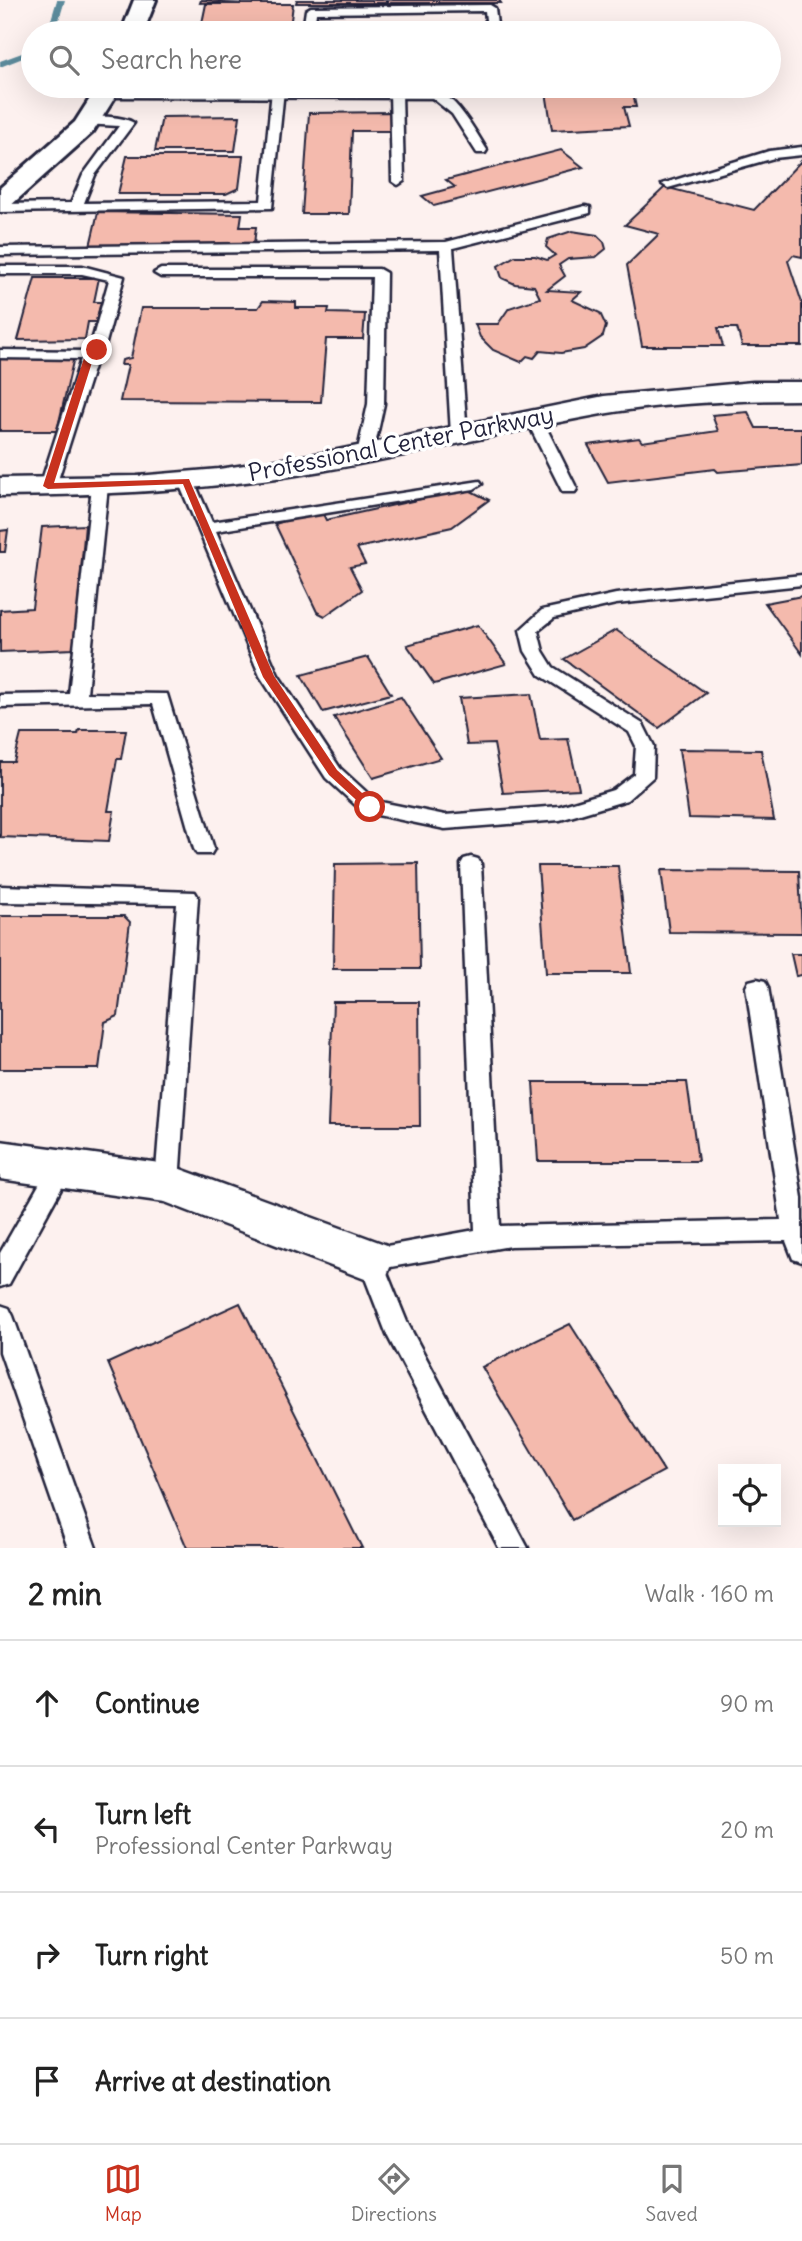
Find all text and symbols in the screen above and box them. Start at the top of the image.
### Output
search box [21,21,781,98]
icon: search [45,41,83,79]
text: Search here [101,43,242,76]
route end [81,334,112,365]
street label: Professional Center Parkway [245,399,556,487]
route start [354,791,385,822]
map controls [718,1464,781,1527]
button: locate [718,1464,781,1527]
text: 2 min [28,1575,102,1613]
text: Walk · 160 m [645,1579,774,1608]
icon: ahead [28,1684,66,1722]
text: Continue [95,1687,200,1720]
text: 90 m [720,1689,774,1718]
text: Turn left [95,1798,191,1831]
icon: left [28,1810,66,1848]
text: 20 m [721,1815,774,1844]
text: Professional Center Parkway [95,1831,393,1860]
icon: right [28,1936,66,1974]
text: Turn right [95,1939,208,1972]
text: 50 m [720,1941,774,1970]
icon: arrive [28,2062,66,2100]
text: Arrive at destination [95,2065,331,2098]
tab: Map [104,2160,142,2226]
tab: Directions [351,2160,437,2226]
tab: Saved [646,2160,698,2226]

